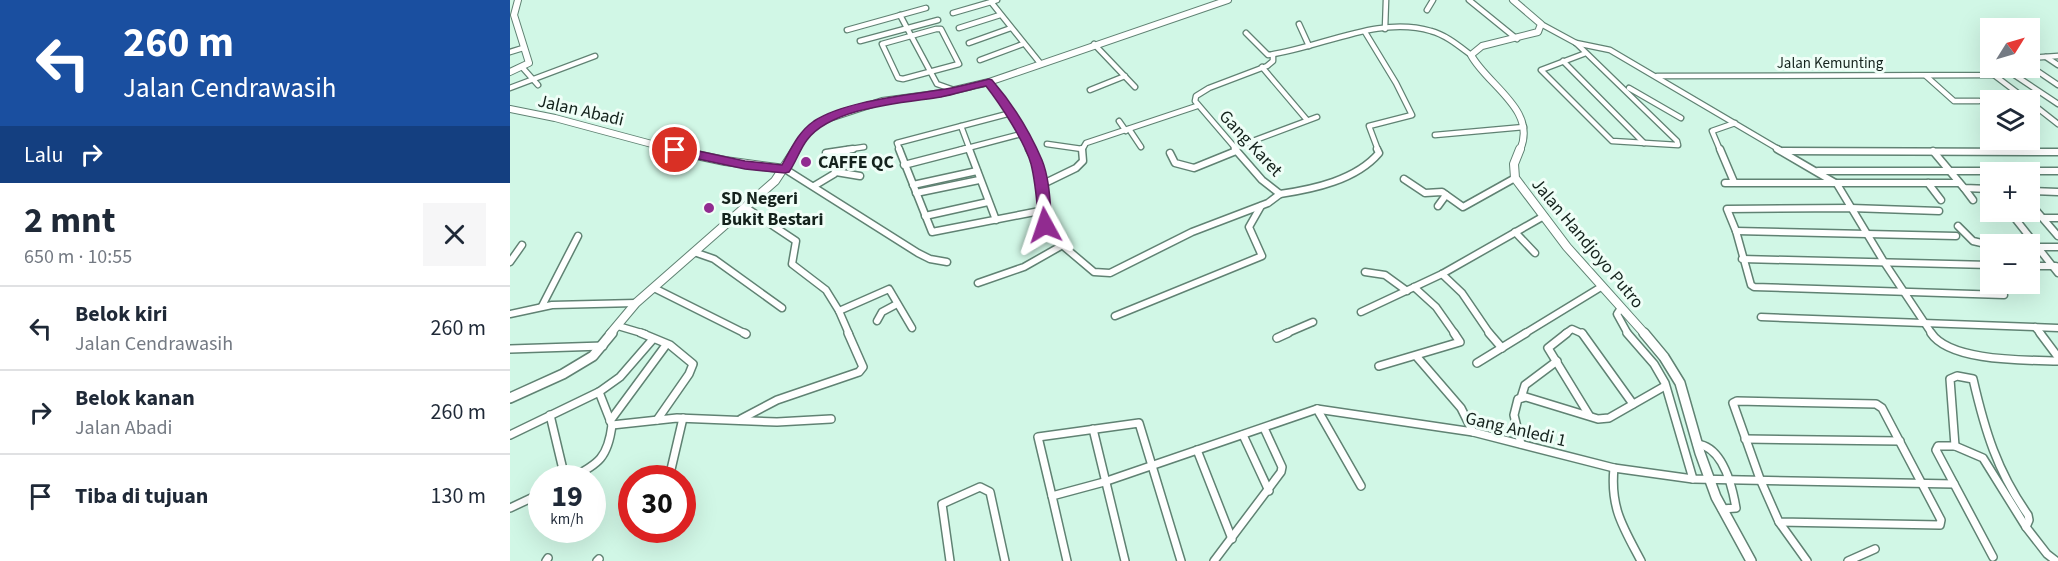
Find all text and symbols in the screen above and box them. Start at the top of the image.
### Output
text: 260 m [123,13,234,73]
north arrow [1980,18,2040,78]
map controls [1980,18,2040,294]
icon: left [24,24,102,102]
street label: Jalan Kemunting [1777,53,1884,74]
text: Jalan Cendrawasih [123,69,337,108]
street label: Jalan Abadi [535,88,626,133]
button: layers [1980,90,2040,150]
street label: Gang Karet [1213,104,1288,182]
pin [649,124,700,175]
icon: arrive [658,133,691,166]
icon: right [75,138,108,171]
text: Lalu [24,139,63,171]
place label: CAFFE QC [818,150,894,175]
marker: CAFFE QC [799,155,813,169]
button: + [1980,162,2040,222]
street label: Jalan Handjoyo Putro [1526,173,1650,314]
place label: SD Negeri Bukit Bestari [721,186,823,232]
position arrow [1013,193,1077,257]
text: 2 mnt [24,195,115,246]
marker: SD Negeri Bukit Bestari [702,201,716,215]
button: close [423,203,486,266]
button: − [1980,234,2040,294]
text: 650 m · 10:55 [24,243,132,271]
text: Belok kiri [75,298,168,330]
icon: left [24,312,57,345]
text: 260 m [431,312,486,344]
text: Jalan Cendrawasih [75,330,233,358]
text: Belok kanan [75,382,195,414]
icon: right [24,396,57,429]
text: 260 m [431,396,486,428]
street label: Gang Anledi 1 [1463,406,1569,453]
text: Jalan Abadi [75,414,173,442]
speed limit sign: 30 [618,465,696,543]
text: 19 [551,475,583,518]
icon: arrive [24,480,57,513]
text: Tiba di tujuan [75,480,208,512]
text: 130 m [431,480,486,512]
text: km/h [550,509,584,530]

